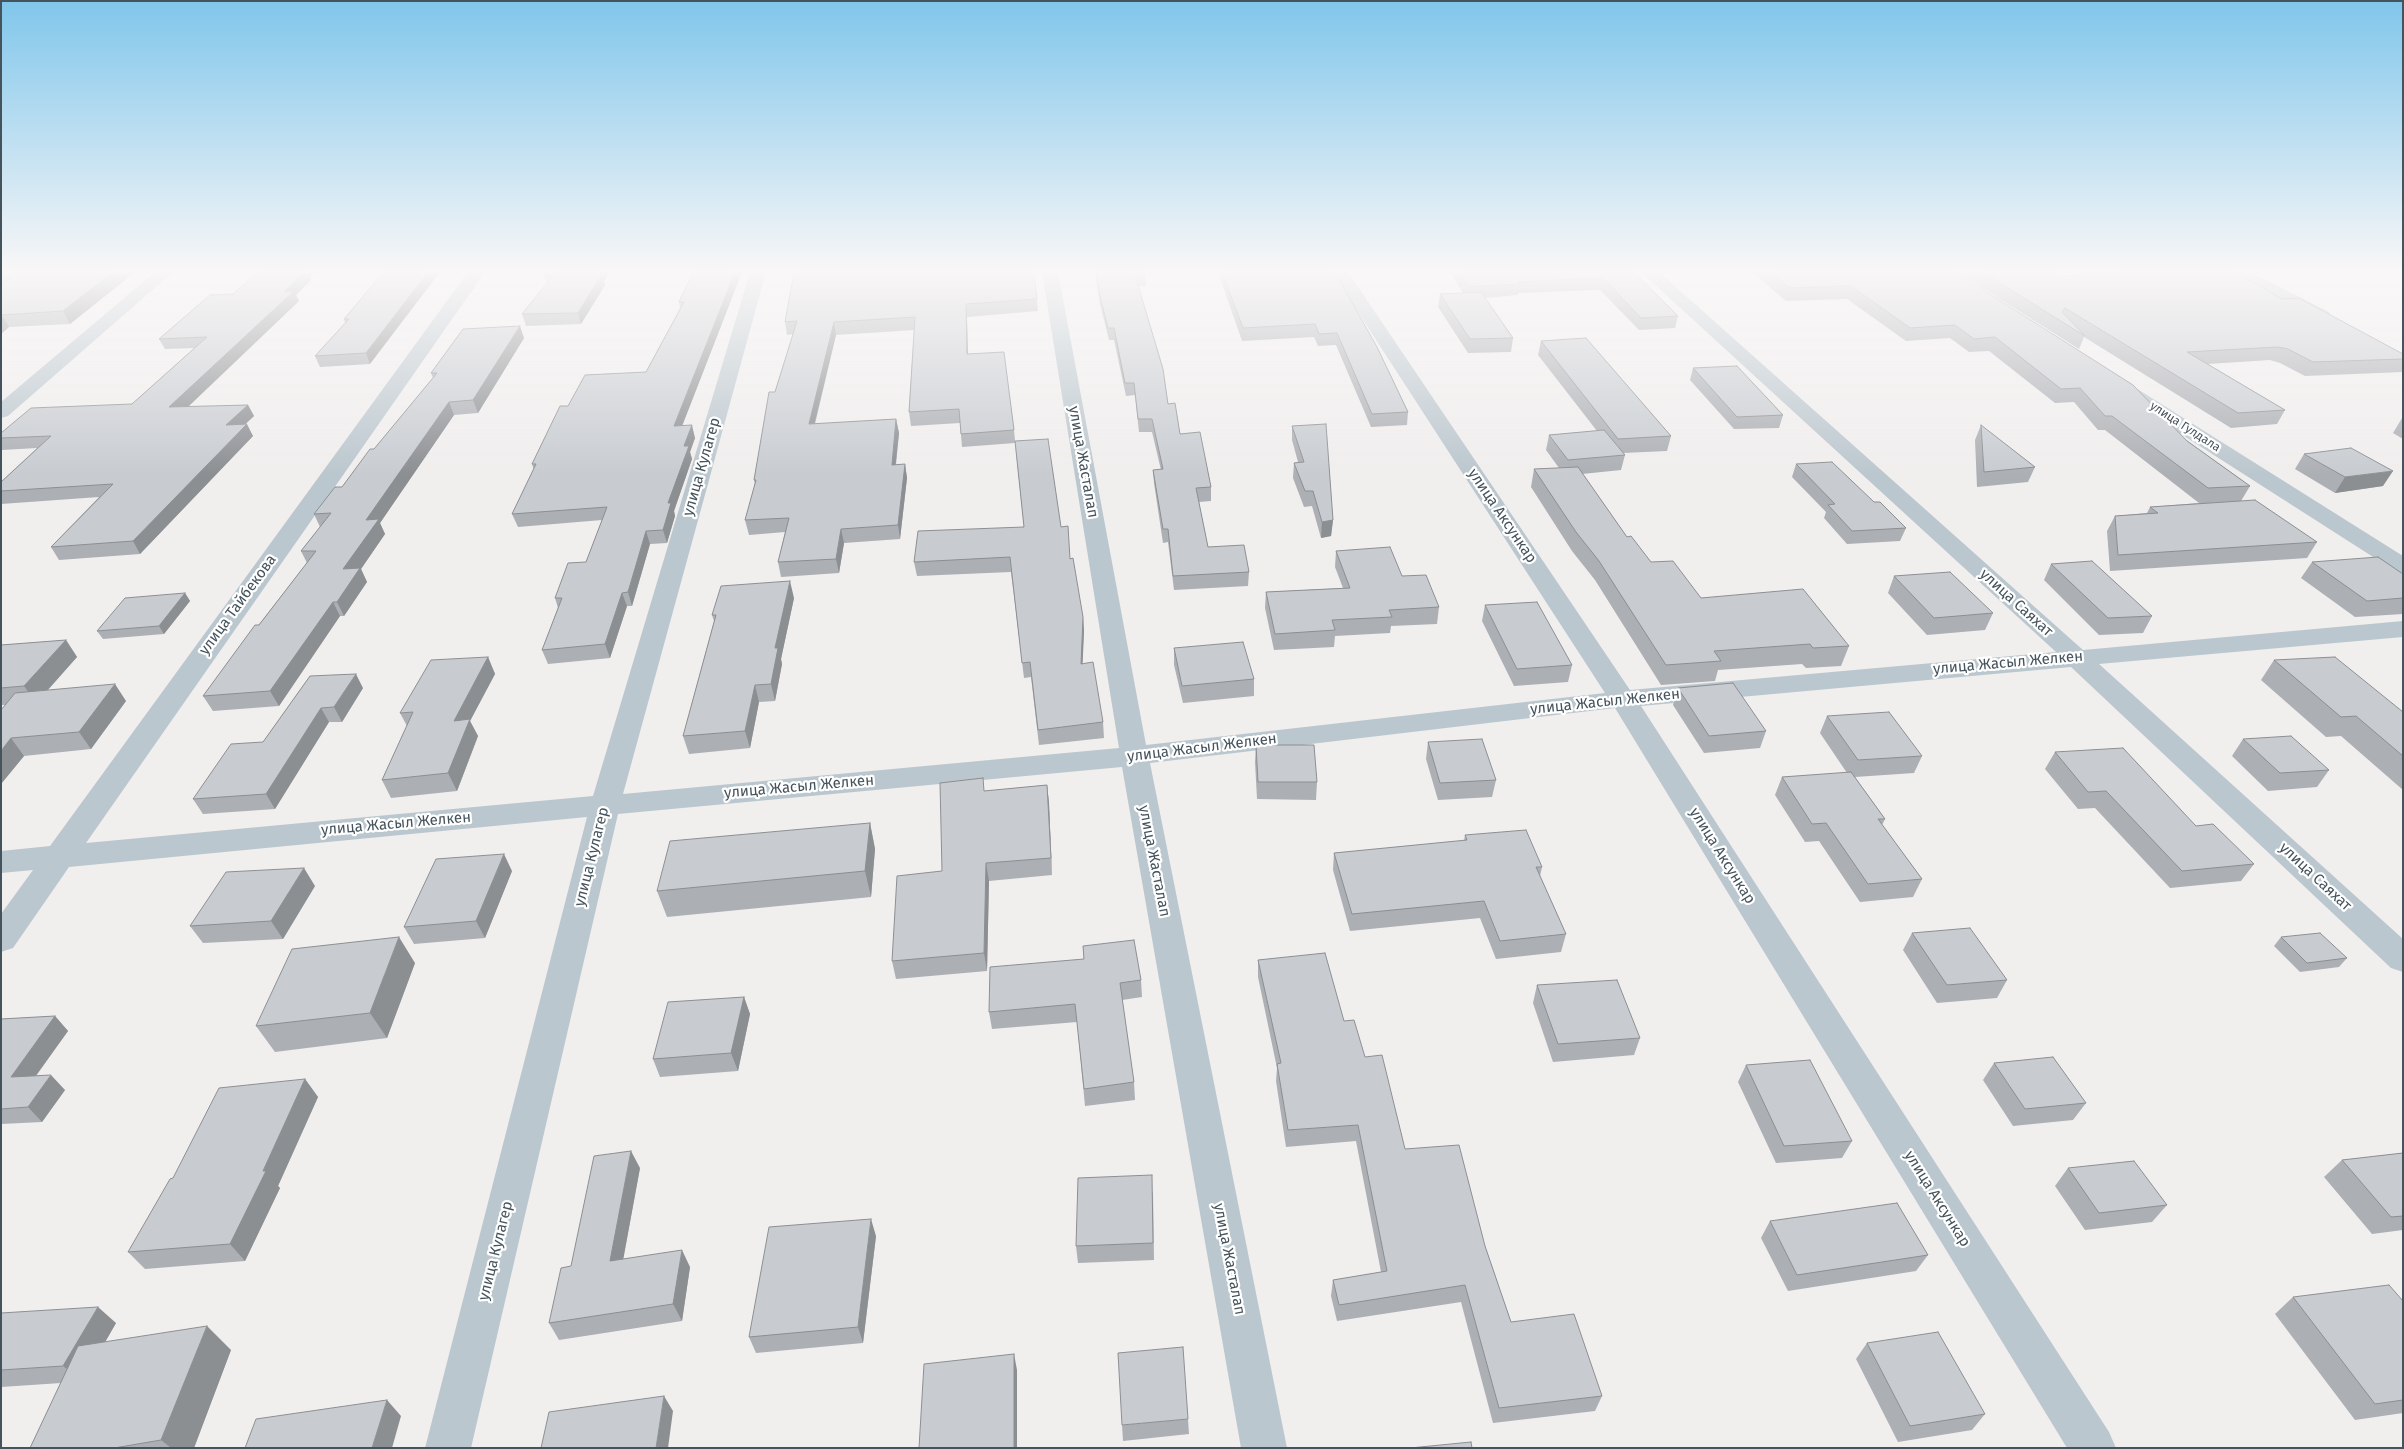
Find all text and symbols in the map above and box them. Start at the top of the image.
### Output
street label: улица Гулдала [2147,399,2223,455]
street label: улица Жасталап [1064,405,1102,519]
street label: улица Кулагер [679,416,725,518]
street label: улица Аксункар [1464,465,1540,567]
street label: улица Тайбекова [196,551,280,659]
street label: улица Саяхат [1976,565,2056,641]
street label: улица Жасыл Желкен [1932,647,2084,679]
street label: улица Жасыл Желкен [1529,685,1681,719]
street label: улица Жасыл Желкен [1126,730,1278,766]
street label: улица Жасыл Желкен [723,771,875,803]
street label: улица Жасталап [1134,804,1174,918]
street label: улица Аксункар [1685,805,1759,907]
street label: улица Кулагер [571,806,613,908]
street label: улица Жасыл Желкен [320,808,472,840]
street label: улица Саяхат [2275,839,2355,915]
street label: улица Аксункар [1900,1148,1974,1250]
street label: улица Кулагер [475,1200,517,1302]
street label: улица Жасталап [1209,1202,1249,1316]

